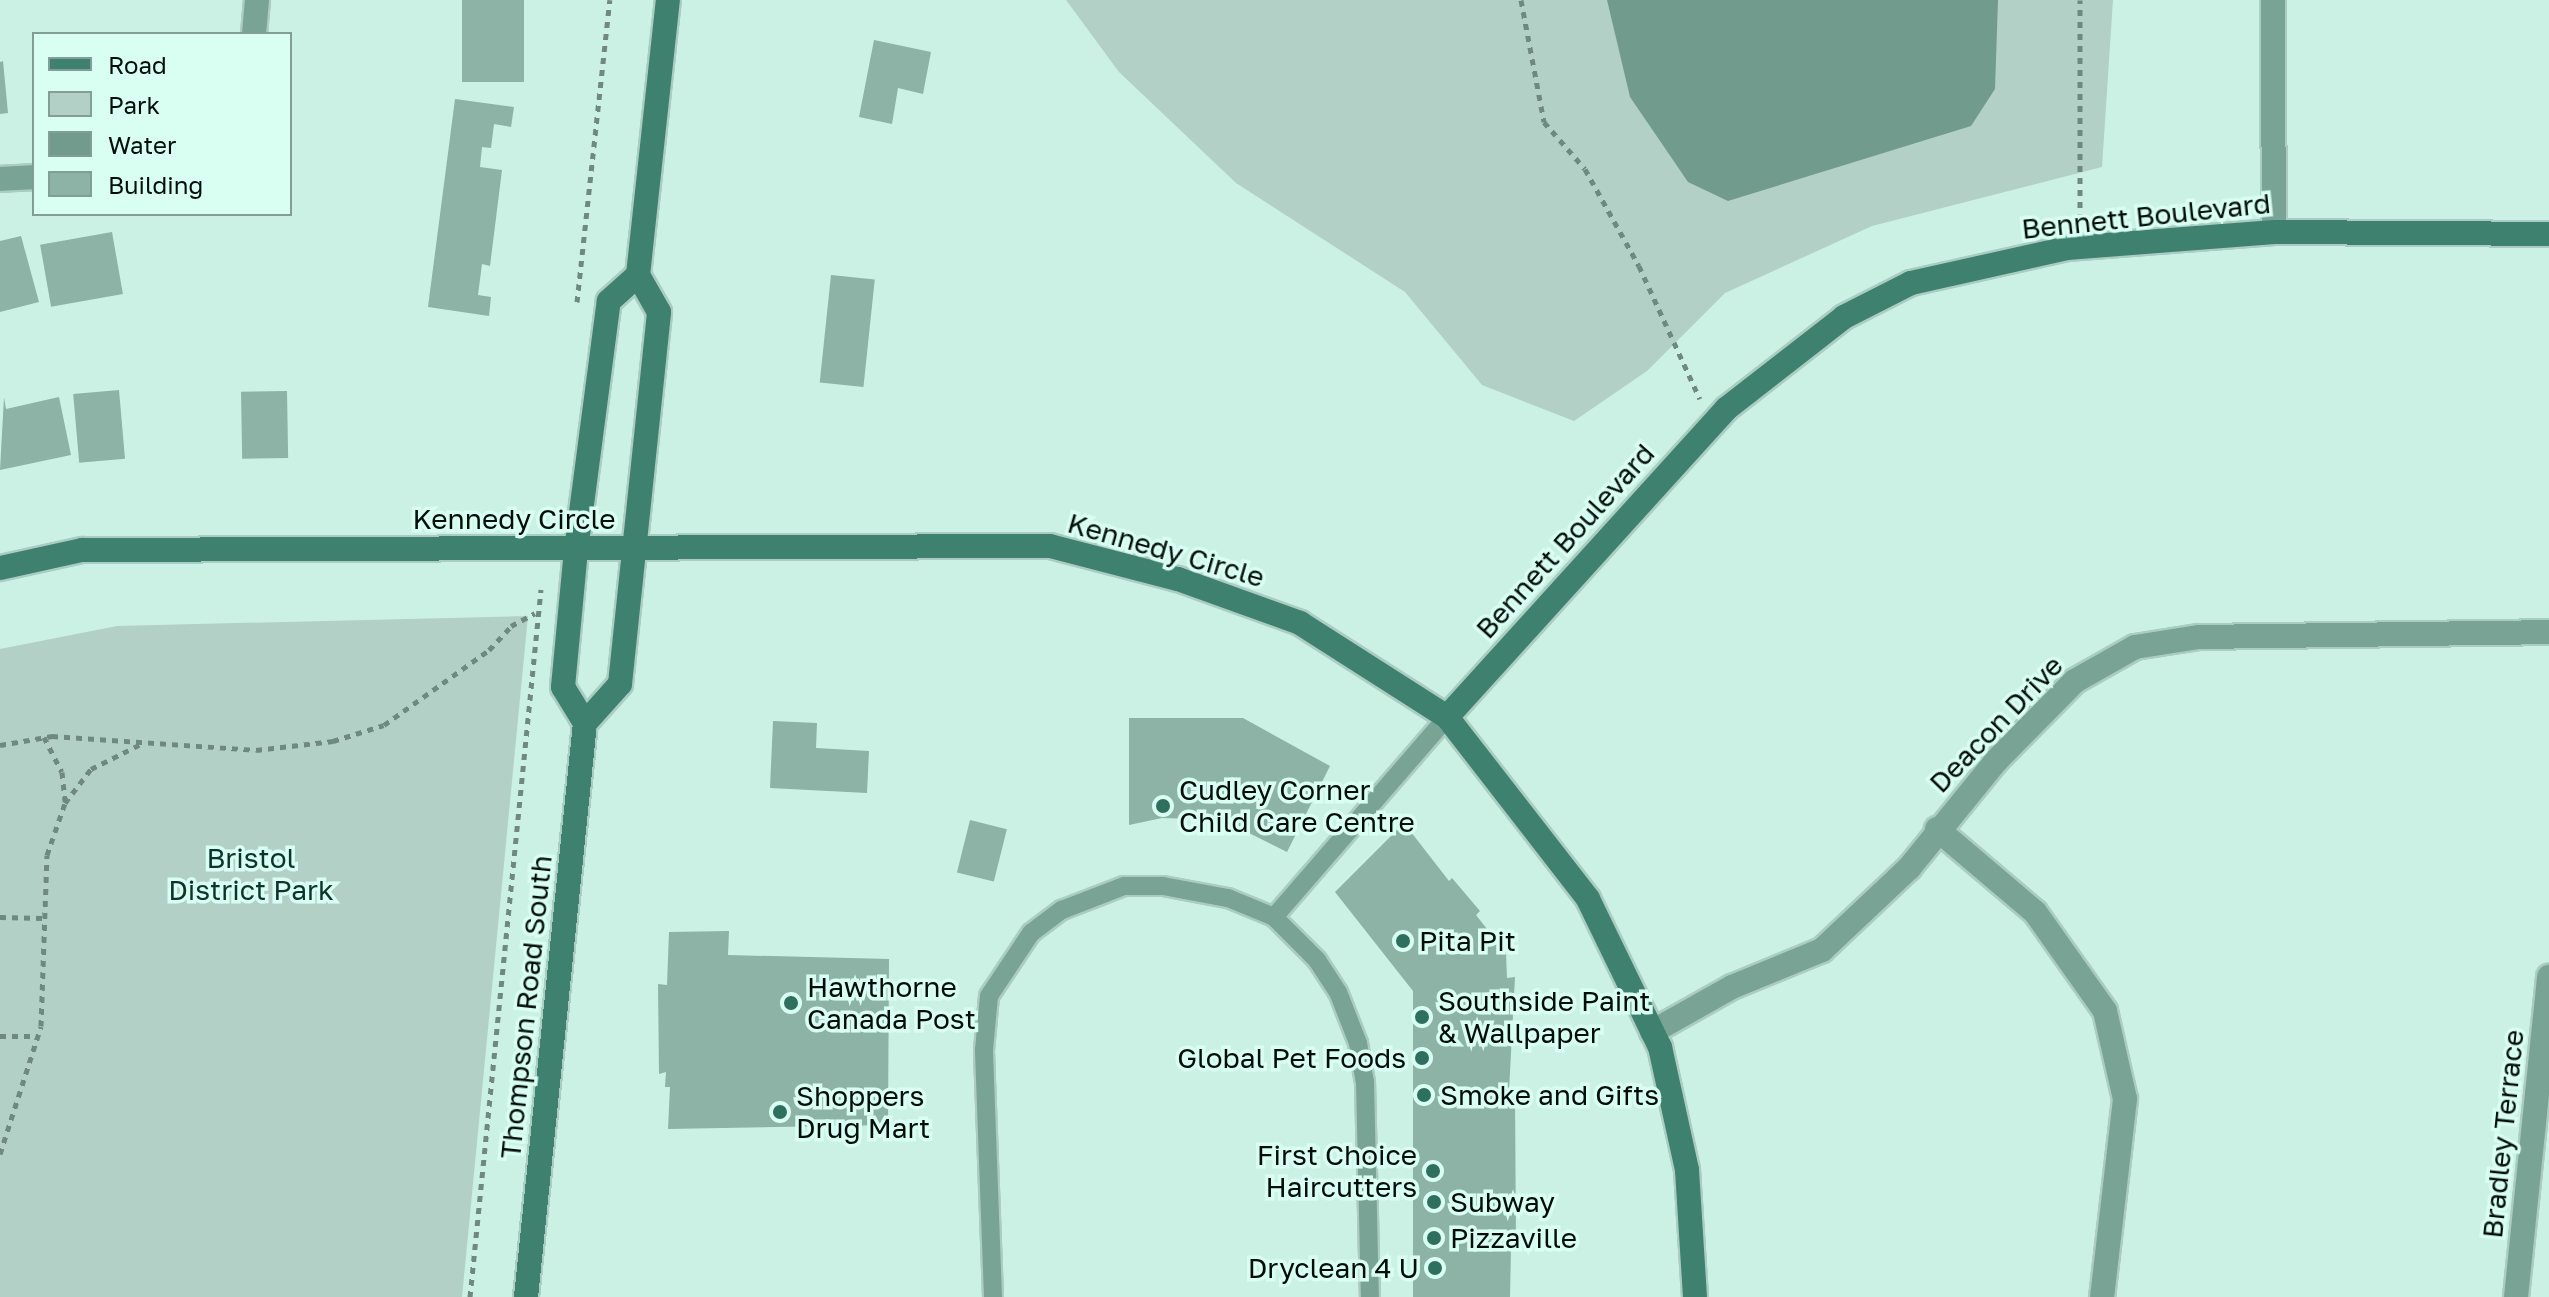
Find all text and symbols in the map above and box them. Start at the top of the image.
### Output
legend [32,32,292,216]
text: Road [108,50,167,79]
text: Park [108,90,160,119]
text: Water [108,130,176,159]
text: Building [108,170,203,199]
street label: Bennett Boulevard [2020,186,2272,246]
street label: Bennett Boulevard [1469,437,1661,645]
street label: Kennedy Circle [413,502,615,536]
street label: Kennedy Circle [1064,506,1268,594]
street label: Deacon Drive [1922,649,2070,799]
place label: Cudley Corner Child Care Centre [1179,773,1415,839]
marker: Cudley Corner Child Care Centre [1154,797,1172,815]
park label: Bristol District Park [168,841,334,907]
street label: Thompson Road South [493,854,559,1160]
place label: Pita Pit [1419,924,1516,958]
marker: Pita Pit [1394,932,1412,950]
place label: Hawthorne Canada Post [807,970,976,1036]
place label: Southside Paint & Wallpaper [1438,984,1650,1050]
marker: Hawthorne Canada Post [782,994,800,1012]
marker: Southside Paint & Wallpaper [1413,1008,1431,1026]
street label: Bradley Terrace [2475,1028,2531,1240]
place label: Global Pet Foods [1177,1041,1406,1075]
marker: Global Pet Foods [1413,1049,1431,1067]
place label: Smoke and Gifts [1440,1078,1659,1112]
place label: Shoppers Drug Mart [796,1079,930,1145]
marker: Smoke and Gifts [1415,1086,1433,1104]
marker: Shoppers Drug Mart [771,1103,789,1121]
place label: First Choice Haircutters [1257,1138,1417,1204]
marker: First Choice Haircutters [1424,1162,1442,1180]
place label: Subway [1450,1185,1555,1219]
marker: Subway [1425,1193,1443,1211]
place label: Pizzaville [1450,1221,1577,1255]
marker: Pizzaville [1425,1229,1443,1247]
place label: Dryclean 4 U [1248,1251,1419,1285]
marker: Dryclean 4 U [1426,1259,1444,1277]

